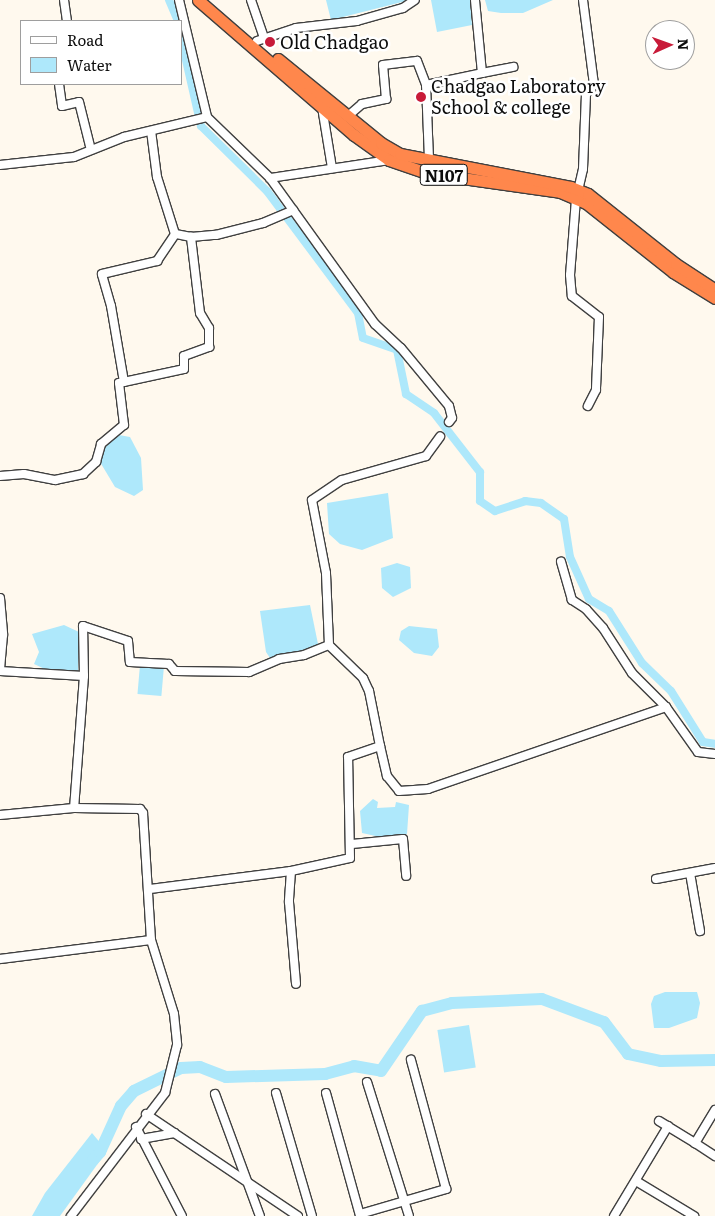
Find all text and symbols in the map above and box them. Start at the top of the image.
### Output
legend [20,20,182,85]
north arrow [645,20,695,70]
text: Road [67,28,103,51]
place label: Old Chadgao [280,31,389,53]
marker: Old Chadgao [264,36,276,48]
text: N [674,38,694,51]
text: Water [67,53,112,76]
place label: Chadgao Laboratory School & college [431,76,606,118]
marker: Chadgao Laboratory School & college [415,91,427,103]
road number: N107 [419,162,469,188]

